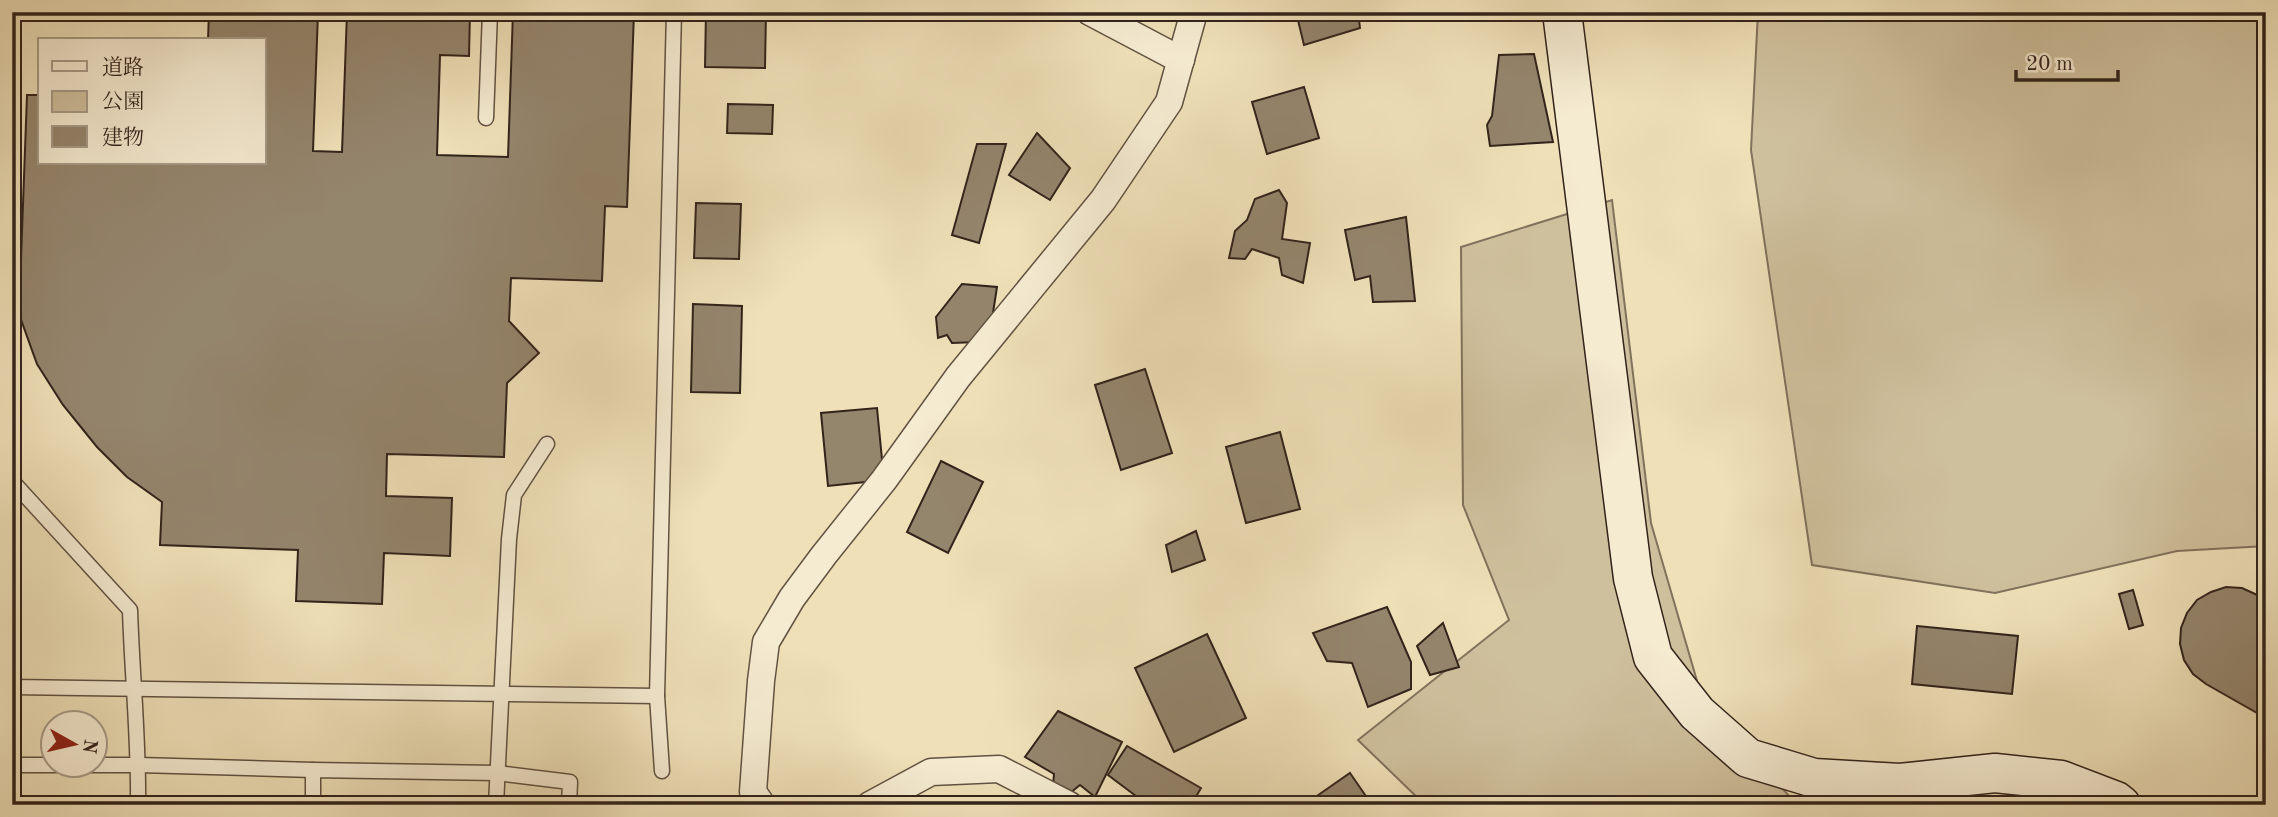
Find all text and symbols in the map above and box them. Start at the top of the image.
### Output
legend [38,38,266,164]
scale bar [2016,38,2117,82]
text: 20 m [2026,54,2073,75]
text: 道路 [102,56,144,79]
text: 公園 [102,90,144,113]
text: 建物 [102,126,144,149]
north arrow [38,708,108,778]
text: N [78,738,99,755]

